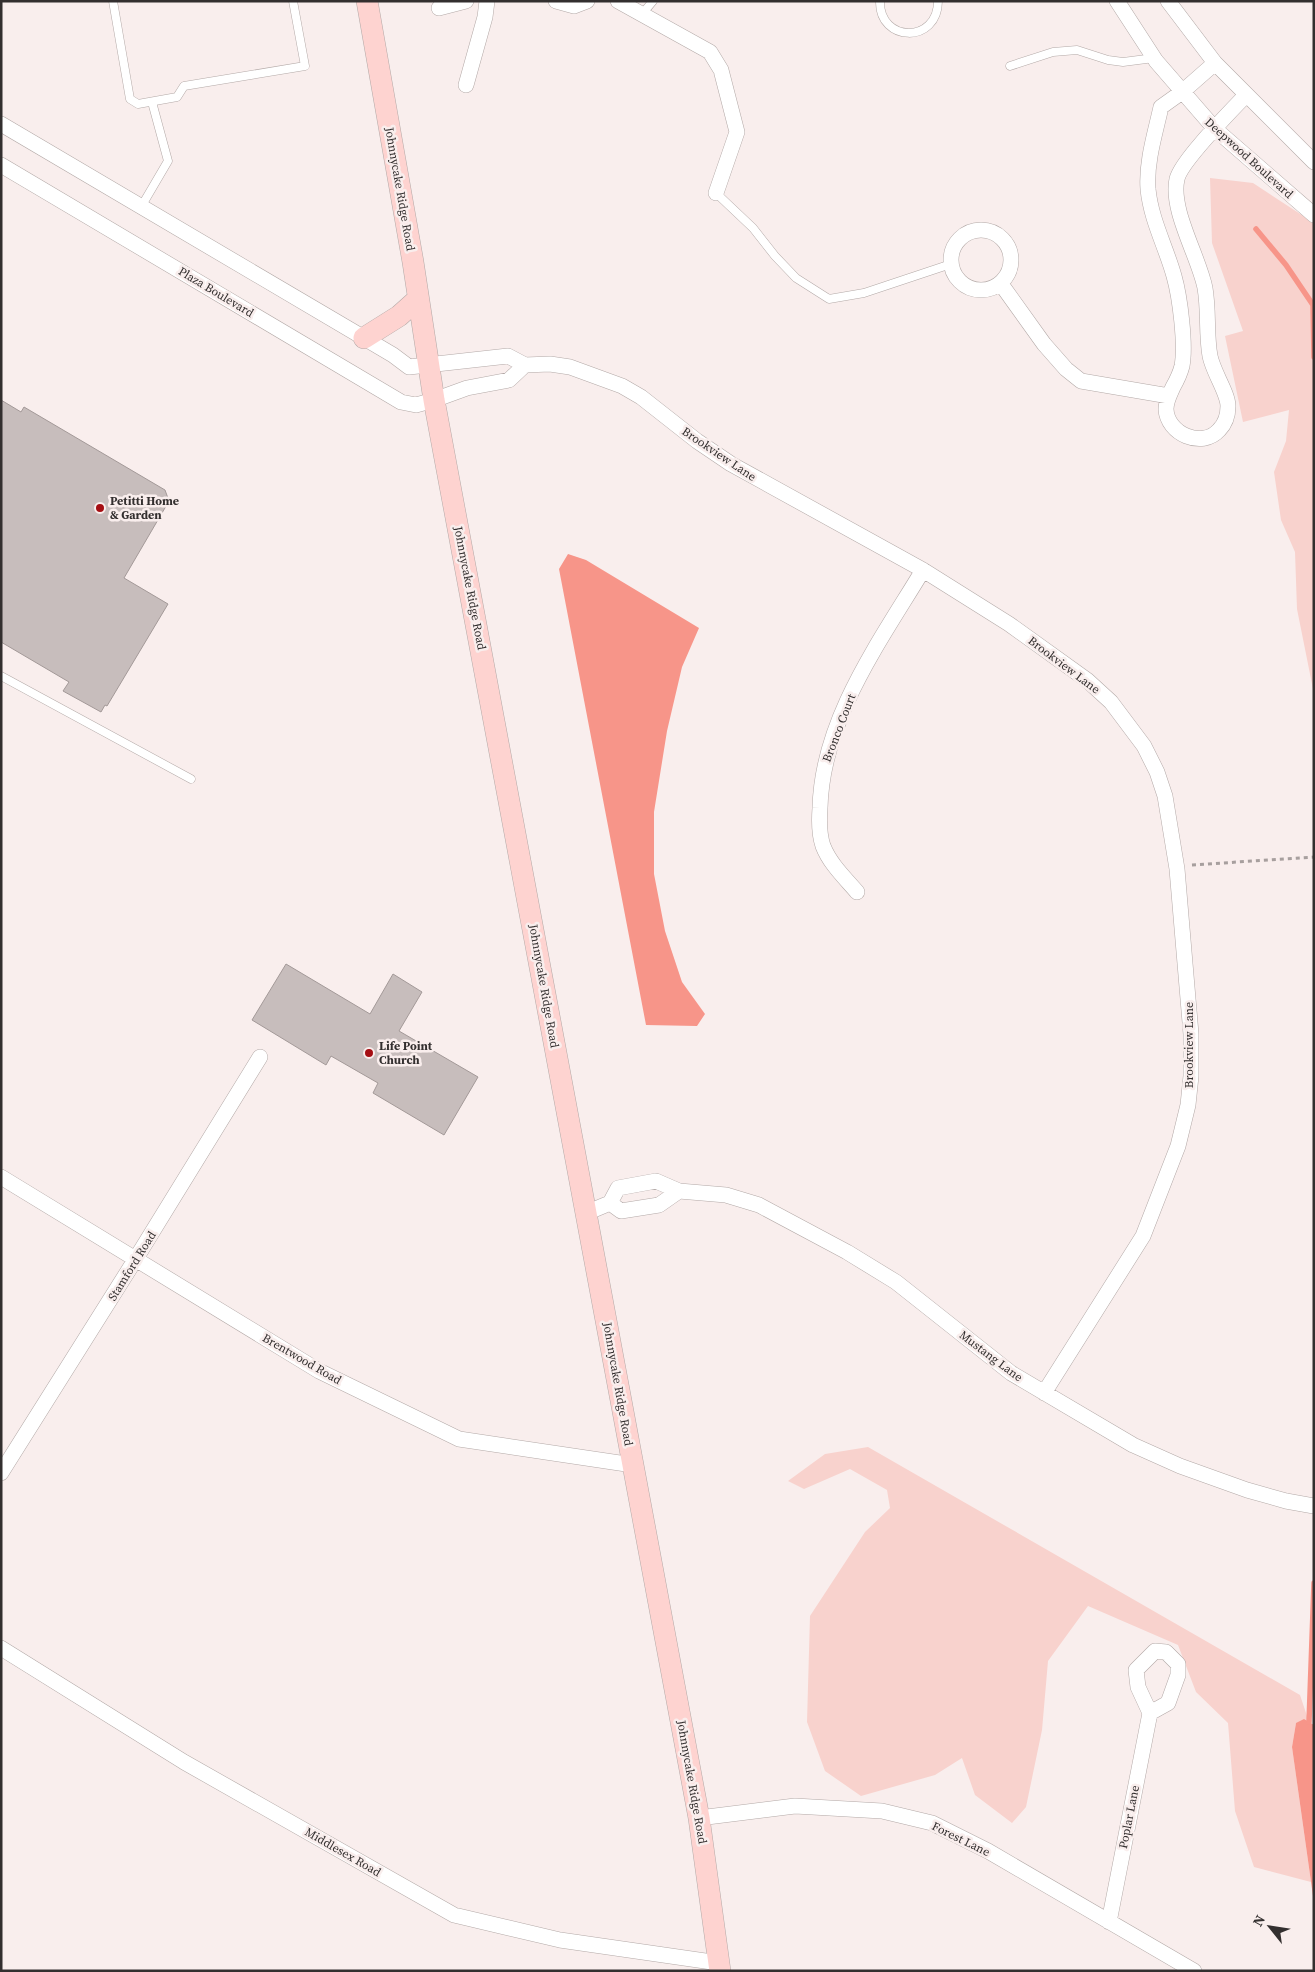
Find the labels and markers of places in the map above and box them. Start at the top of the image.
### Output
place label: Petitti Home & Garden [110,493,179,523]
marker: Petitti Home & Garden [94,502,106,514]
place label: Life Point Church [379,1038,433,1068]
marker: Life Point Church [363,1047,375,1059]

